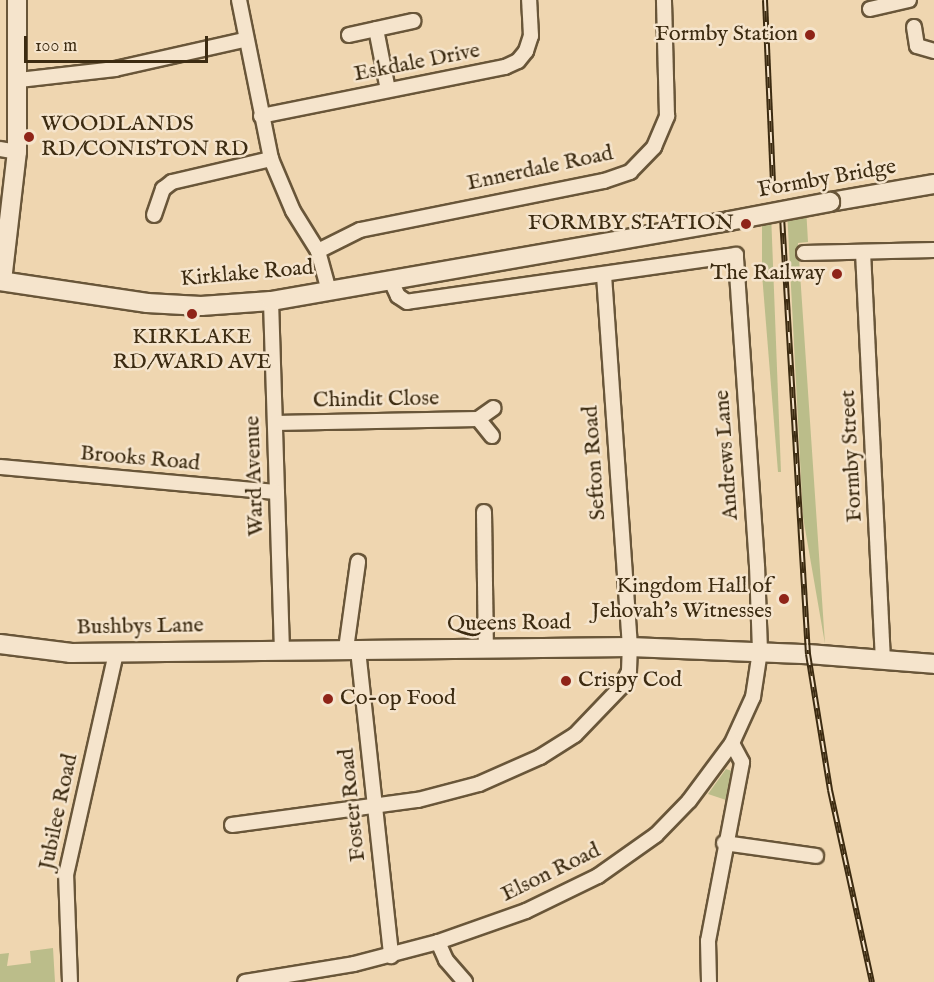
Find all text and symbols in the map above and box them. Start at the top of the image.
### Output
place label: Formby Station [655,22,798,48]
scale bar [27,24,212,62]
marker: Formby Station [803,28,817,42]
text: 100 m [35,35,77,58]
street label: Eskdale Drive [352,38,482,88]
place label: WOODLANDS RD/CONISTON RD [41,111,248,162]
marker: WOODLANDS RD/CONISTON RD [22,130,36,144]
street label: Ennerdale Road [465,141,615,197]
street label: Formby Bridge [756,154,898,204]
place label: FORMBY STATION [528,211,734,237]
marker: FORMBY STATION [739,217,753,231]
street label: Kirklake Road [179,255,315,293]
place label: The Railway [710,261,825,287]
marker: The Railway [830,267,844,281]
marker: KIRKLAKE RD/WARD AVE [185,307,199,321]
place label: KIRKLAKE RD/WARD AVE [112,324,272,376]
street label: Chindit Close [313,386,439,414]
street label: Andrews Lane [709,389,745,521]
street label: Formby Street [835,389,869,523]
street label: Sefton Road [578,405,612,521]
street label: Ward Avenue [240,415,270,537]
street label: Brooks Road [79,441,201,477]
place label: Kingdom Hall of Jehovah's Witnesses [591,573,772,624]
marker: Kingdom Hall of Jehovah's Witnesses [777,592,791,606]
street label: Queens Road [447,610,571,638]
street label: Bushbys Lane [76,613,204,641]
place label: Crispy Cod [578,668,682,694]
marker: Crispy Cod [559,674,573,688]
place label: Co-op Food [340,686,456,712]
marker: Co-op Food [321,692,335,706]
street label: Foster Road [334,747,372,863]
street label: Jubilee Road [34,752,84,872]
street label: Elson Road [497,838,605,908]

